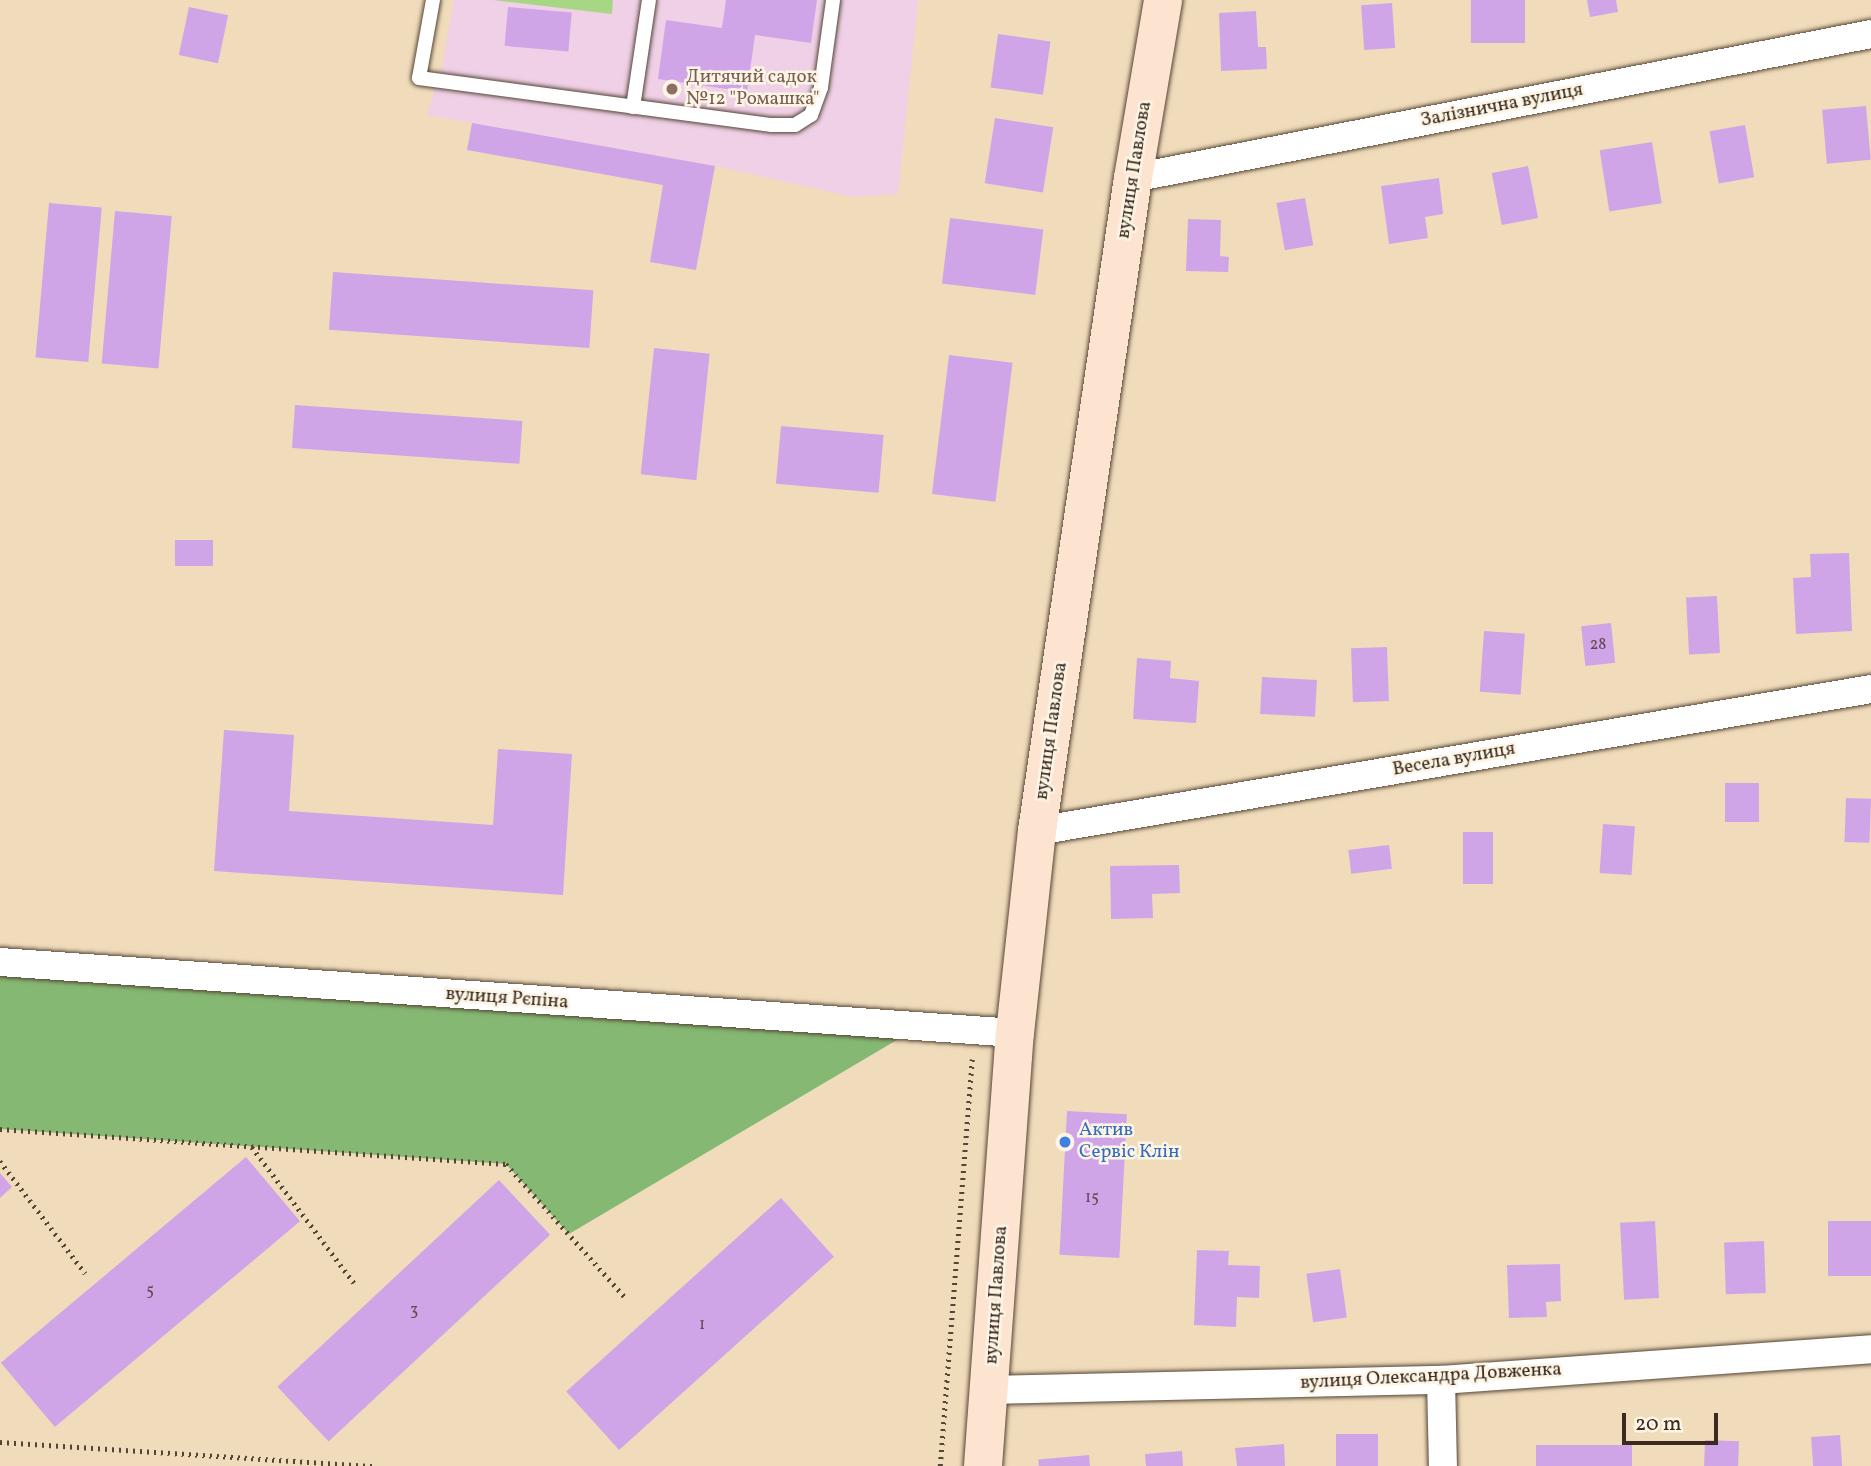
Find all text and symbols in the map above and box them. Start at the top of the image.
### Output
place label: Дитячий садок №12 "Ромашка" [686,67,820,111]
street label: Залізнична вулиця [1419,79,1585,133]
marker: Дитячий садок №12 "Ромашка" [664,81,680,97]
street label: вулиця Павлова [1113,100,1157,240]
house number: 28 [1590,635,1606,655]
street label: вулиця Павлова [1031,661,1073,801]
street label: Весела вулиця [1391,738,1517,782]
street label: вулиця Рєпіна [445,983,569,1015]
place label: Актив Сервiс Клiн [1079,1120,1179,1164]
marker: Актив Сервiс Клiн [1057,1134,1073,1150]
house number: 15 [1085,1188,1099,1208]
street label: вулиця Павлова [981,1225,1013,1365]
house number: 5 [146,1281,154,1301]
house number: 3 [410,1301,418,1321]
house number: 1 [699,1315,705,1335]
street label: вулиця Олександра Довженка [1300,1359,1562,1395]
scale bar [1626,1400,1722,1444]
text: 20 m [1635,1410,1681,1439]

